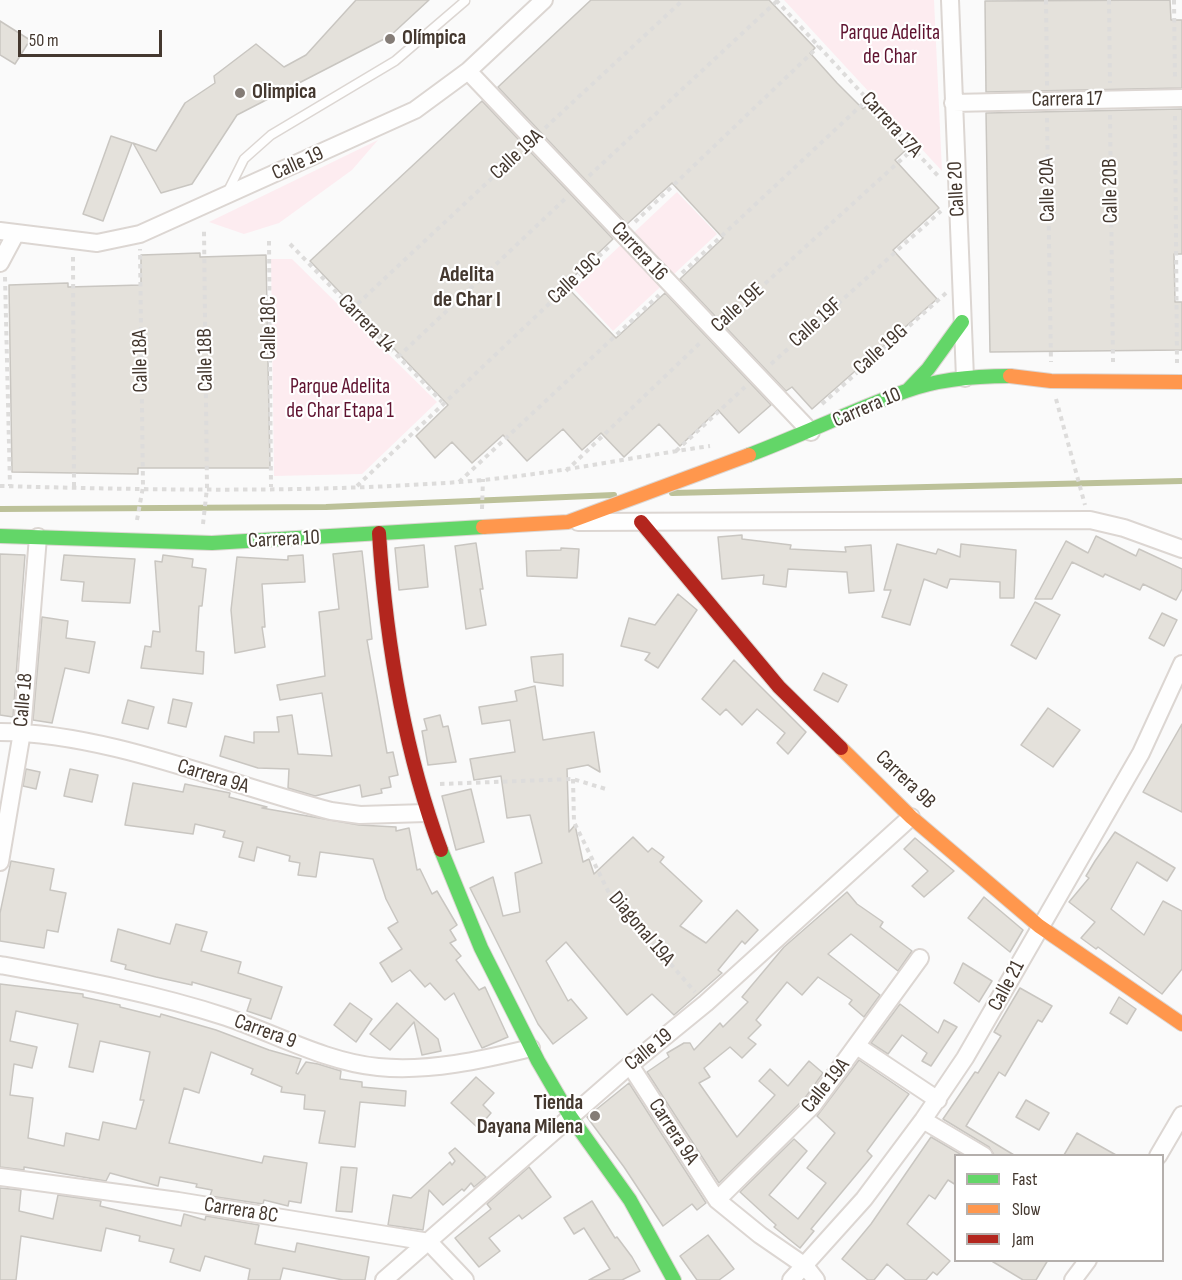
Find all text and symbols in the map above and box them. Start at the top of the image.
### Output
scale bar [21,18,165,56]
park label: Parque Adelita de Char [840,21,940,71]
place label: Olímpica [402,26,466,52]
text: 50 m [29,30,59,51]
marker: Olímpica [383,32,397,46]
place label: Olimpica [252,80,316,106]
marker: Olimpica [233,86,247,100]
street label: Carrera 17A [855,87,927,163]
street label: Carrera 17 [1031,87,1103,113]
street label: Calle 19A [485,124,549,186]
street label: Calle 19 [268,141,328,187]
street label: Calle 20A [1035,158,1061,222]
street label: Calle 20B [1098,158,1124,224]
street label: Calle 20 [943,161,971,217]
street label: Carrera 16 [605,217,673,287]
street label: Calle 19C [543,248,607,310]
district label: Adelita de Char I [433,262,501,314]
street label: Calle 19E [706,278,770,338]
street label: Carrera 14 [332,290,400,358]
street label: Calle 19F [784,293,848,353]
street label: Calle 18C [257,296,283,360]
street label: Calle 19G [849,319,913,381]
street label: Calle 18B [193,328,219,392]
street label: Calle 18A [128,329,154,393]
park label: Parque Adelita de Char Etapa 1 [286,375,394,425]
street label: Carrera 10 [829,382,905,434]
street label: Carrera 10 [247,526,321,554]
street label: Calle 18 [9,672,39,728]
street label: Carrera 9B [870,745,940,815]
street label: Carrera 9A [174,754,252,800]
street label: Diagonal 19A [603,887,679,971]
street label: Calle 21 [983,956,1031,1016]
street label: Carrera 9 [230,1009,300,1055]
street label: Calle 19 [620,1023,678,1077]
street label: Calle 19A [796,1054,856,1118]
place label: Tienda Dayana Milena [477,1091,583,1141]
street label: Carrera 9A [642,1094,704,1170]
marker: Tienda Dayana Milena [588,1109,602,1123]
legend [954,1154,1164,1262]
text: Fast [1012,1169,1037,1190]
street label: Carrera 8C [202,1193,280,1229]
text: Slow [1012,1199,1041,1220]
text: Jam [1012,1229,1034,1250]

